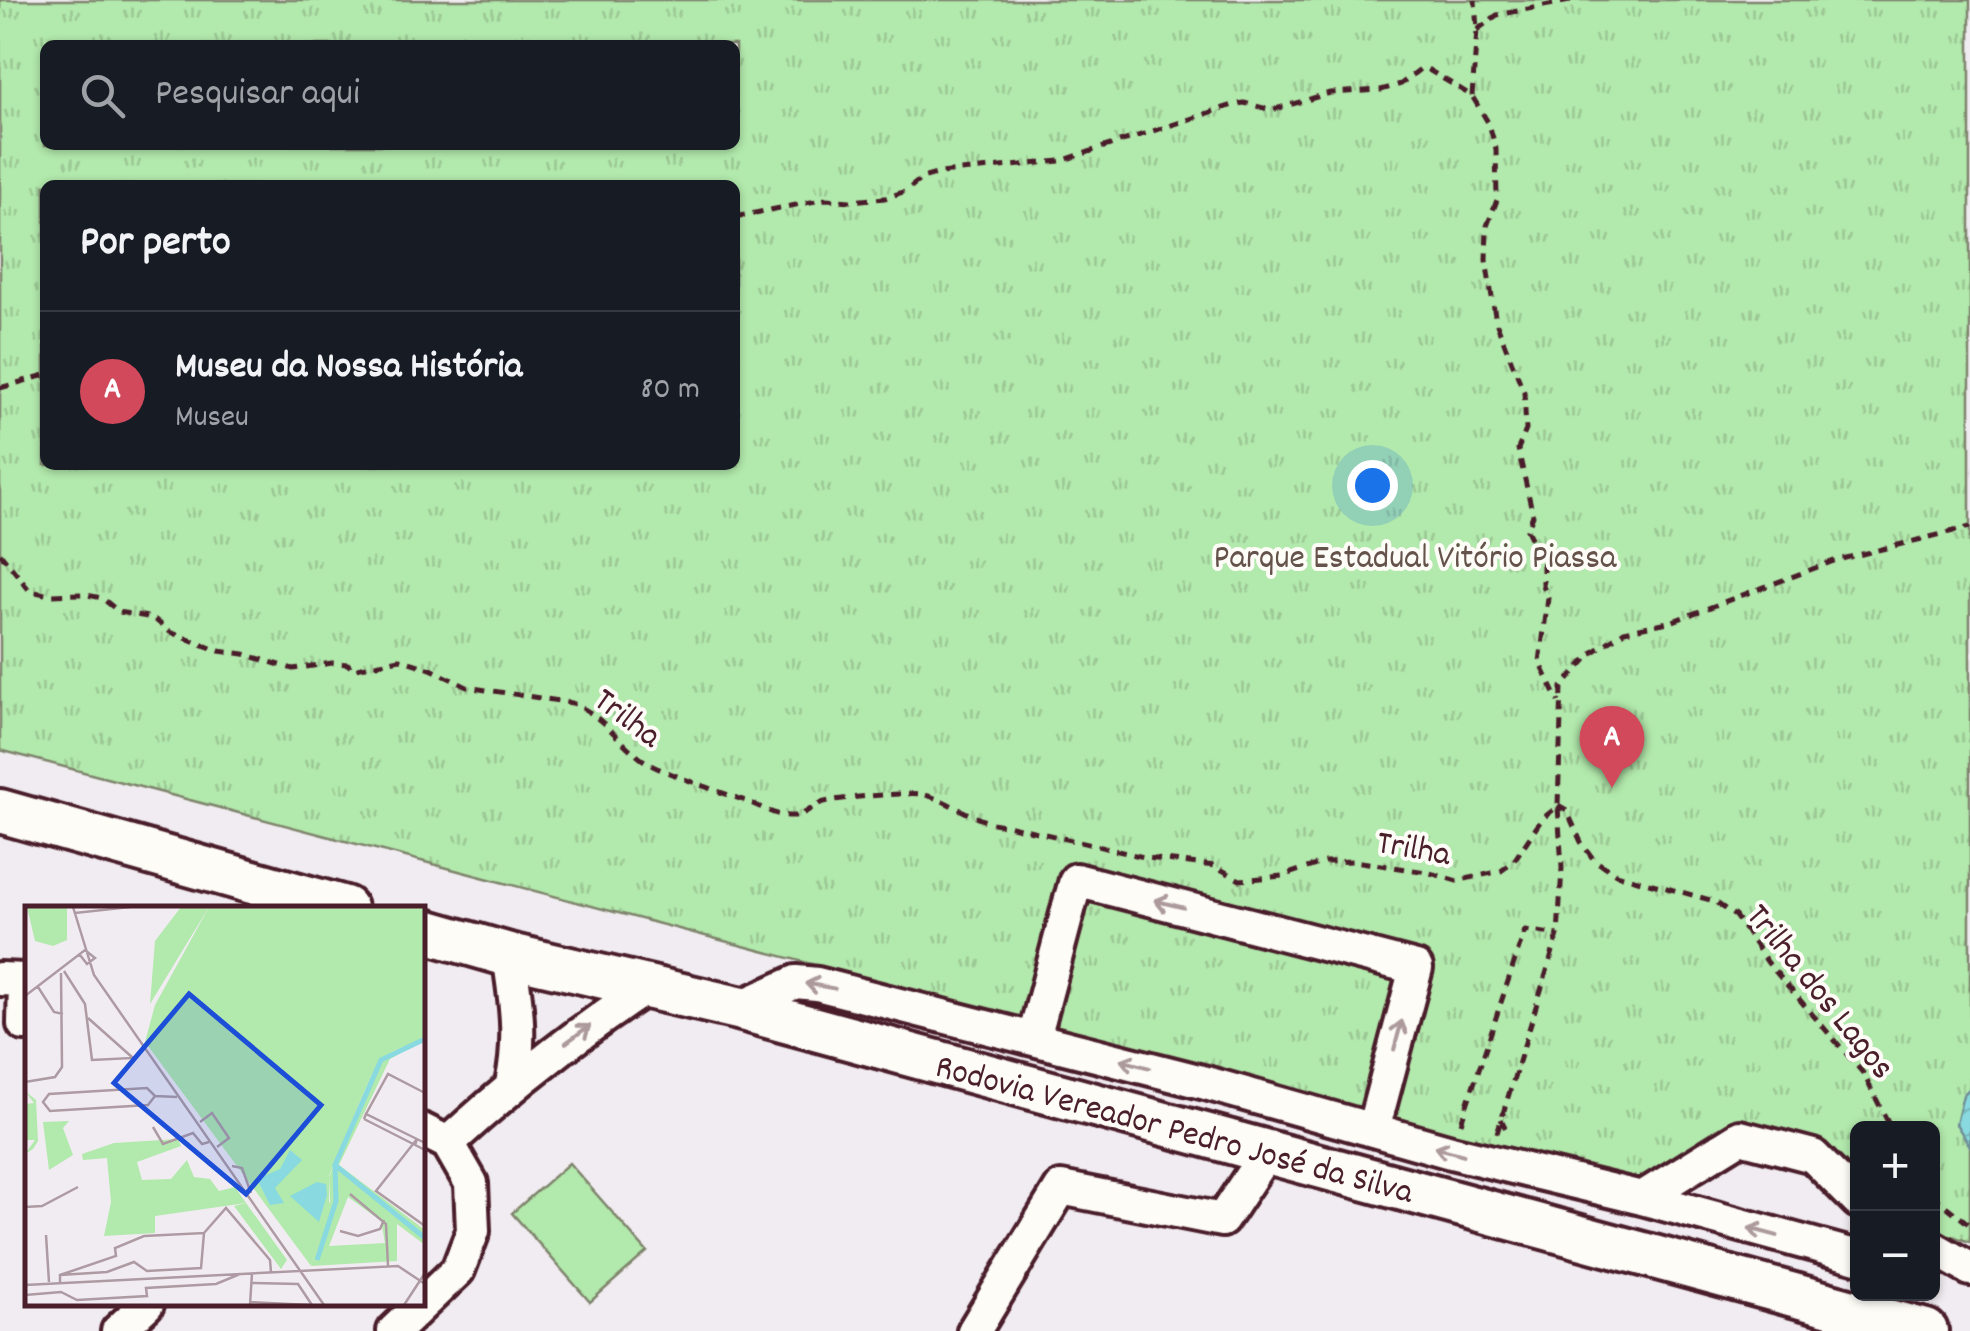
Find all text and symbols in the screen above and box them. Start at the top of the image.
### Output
search box [40,40,740,150]
icon: search [75,68,130,123]
text: Pesquisar aqui [155,68,360,123]
text: Por perto [80,215,231,275]
text: Museu da Nossa História [175,341,522,396]
text: A [104,368,121,414]
text: 80 m [640,368,700,414]
text: Museu [175,396,249,442]
your location [1347,460,1398,511]
park label: Parque Estadual Vitório Piassa [1214,535,1617,585]
street label: Trilha [581,678,671,763]
pin: A [1580,706,1644,788]
street label: Trilha [1372,820,1455,882]
one-way arrow [1154,894,1185,913]
street label: Trilha dos Lagos [1732,895,1905,1092]
inset map [25,906,425,1306]
one-way arrow [804,976,837,995]
one-way arrow [1390,1020,1409,1052]
one-way arrow [564,1023,592,1044]
street label: Rodovia Vereador Pedro José da Silva [929,1044,1419,1220]
one-way arrow [1120,1054,1151,1073]
map controls [1850,1121,1940,1301]
button: + [1850,1121,1940,1211]
one-way arrow [1433,1140,1465,1159]
button: − [1850,1211,1940,1301]
one-way arrow [1748,1221,1779,1240]

